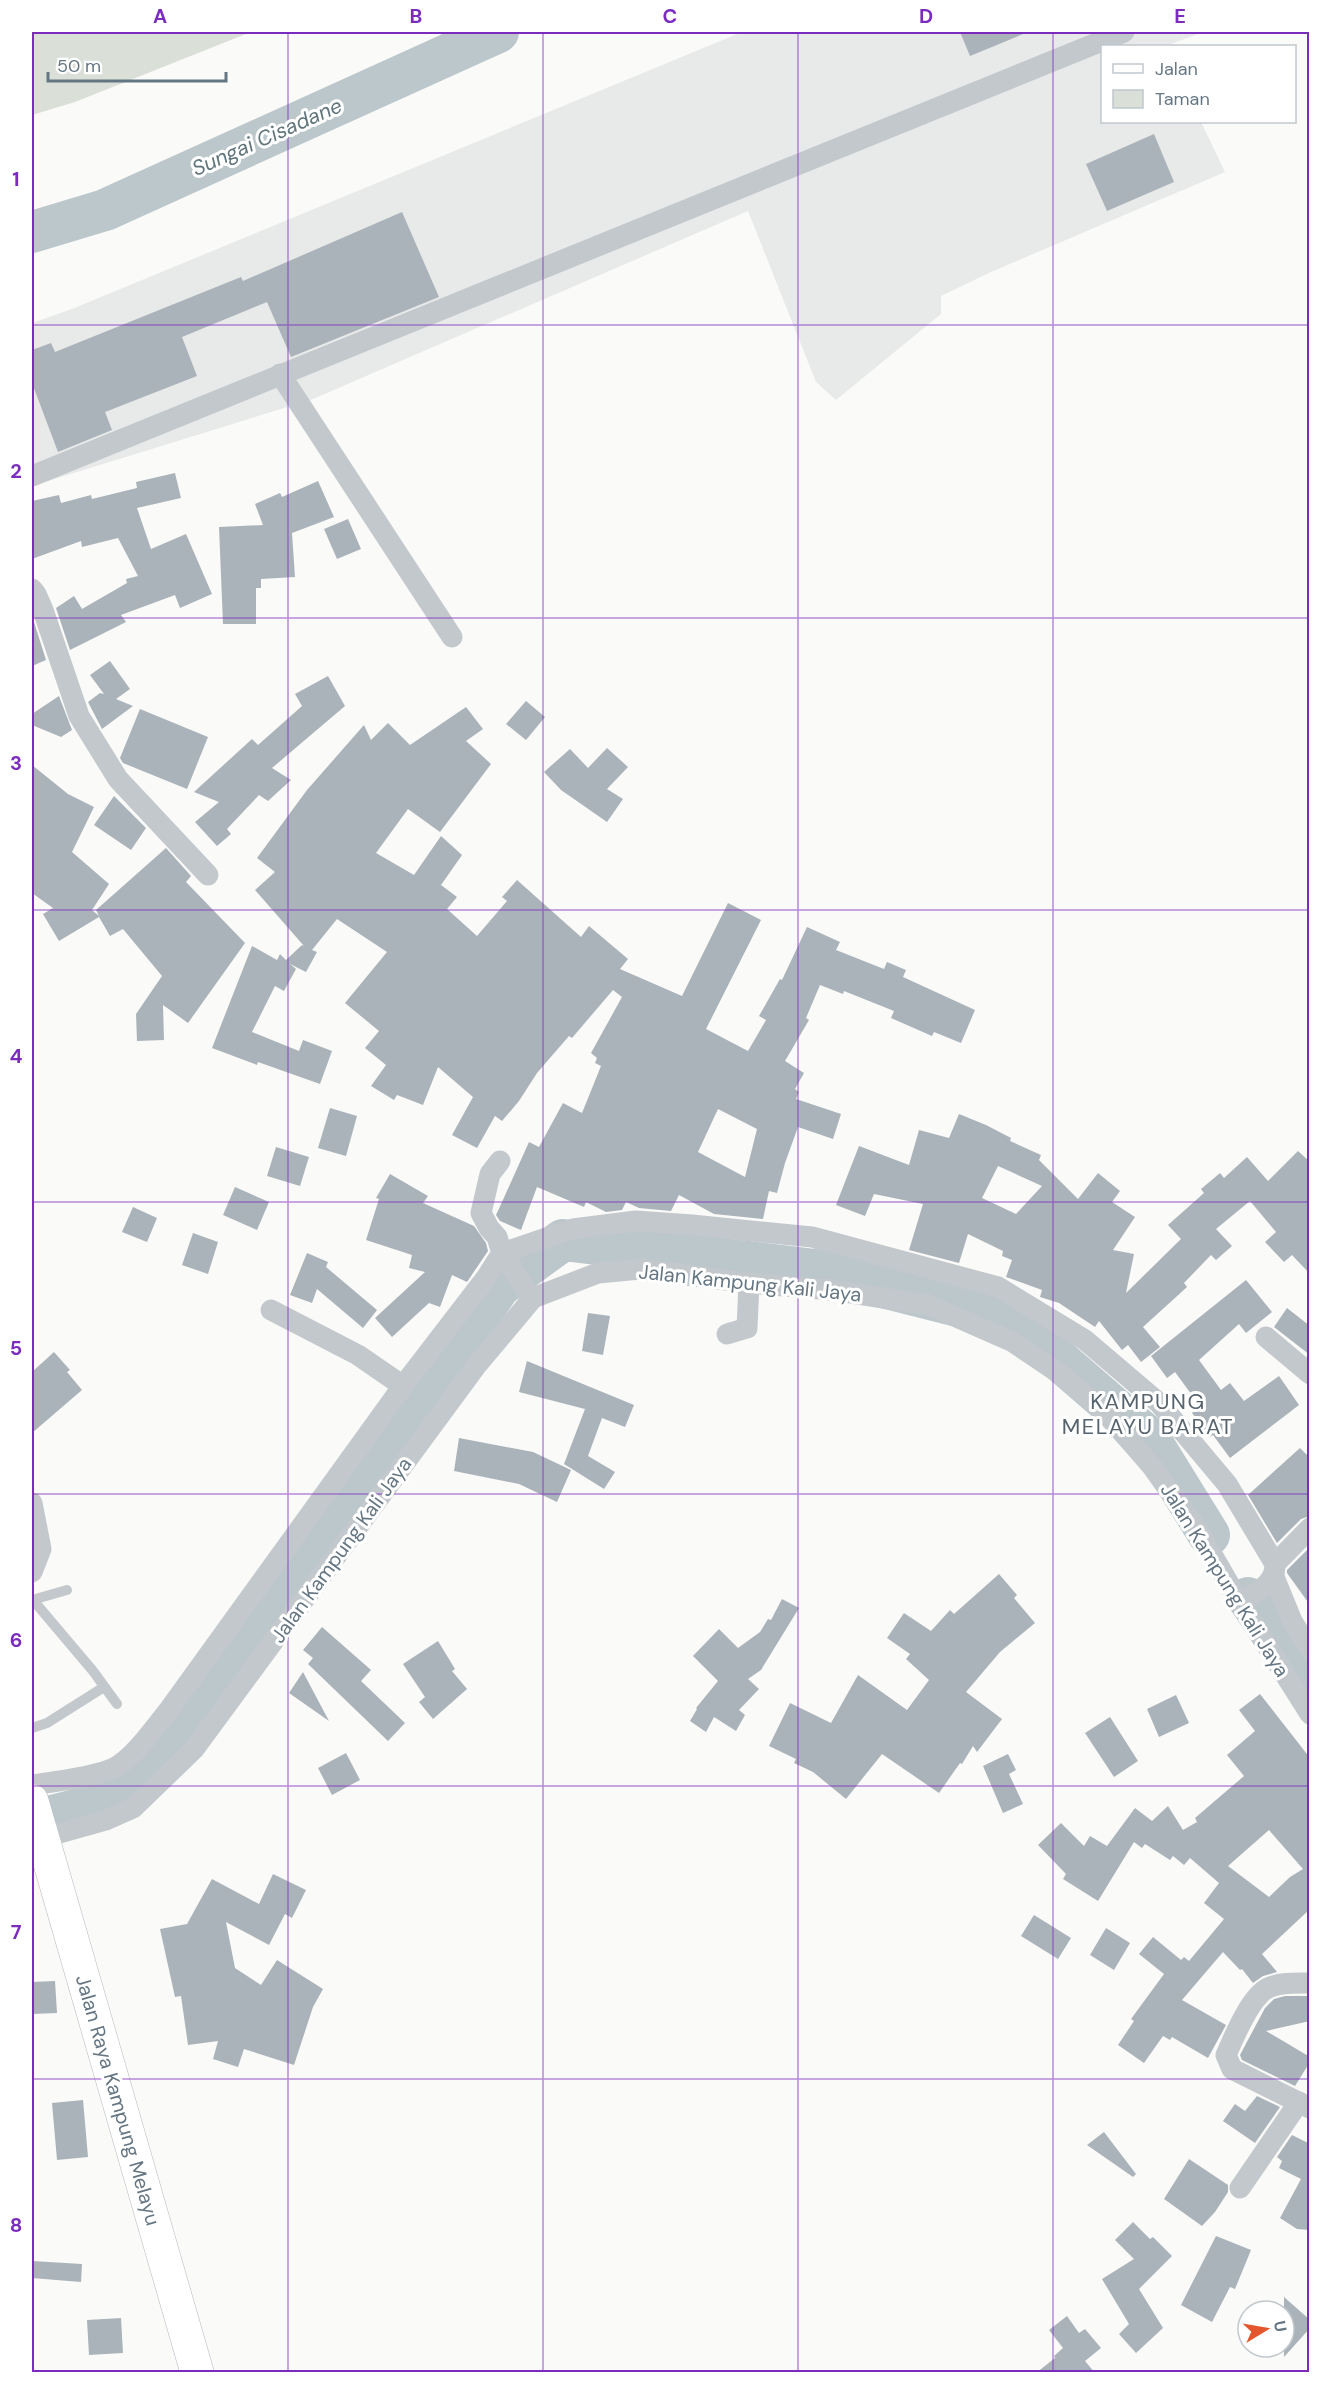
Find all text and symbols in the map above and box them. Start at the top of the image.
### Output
text: A [153,3,167,29]
text: B [410,3,422,29]
text: C [663,3,677,29]
text: D [919,3,933,29]
text: E [1174,3,1186,29]
scale bar [48,45,226,83]
legend [1101,45,1296,123]
text: 50 m [57,54,101,78]
text: Jalan [1155,57,1198,81]
text: Taman [1155,87,1210,111]
water label: Sungai Cisadane [187,91,347,183]
text: 1 [12,166,20,192]
text: 2 [10,458,22,484]
text: 3 [10,750,22,776]
text: 4 [10,1043,23,1069]
street label: Jalan Kampung Kali Jaya [637,1258,863,1308]
text: 5 [10,1335,22,1361]
district label: KAMPUNG MELAYU BARAT [1062,1387,1234,1441]
street label: Jalan Kampung Kali Jaya [265,1452,417,1648]
street label: Jalan Kampung Kali Jaya [1155,1478,1295,1682]
text: 6 [10,1627,22,1653]
text: 7 [11,1919,22,1945]
street label: Jalan Raya Kampung Melayu [70,1972,166,2228]
text: 8 [10,2212,22,2238]
north arrow [1236,2299,1296,2359]
text: U [1269,2319,1292,2334]

